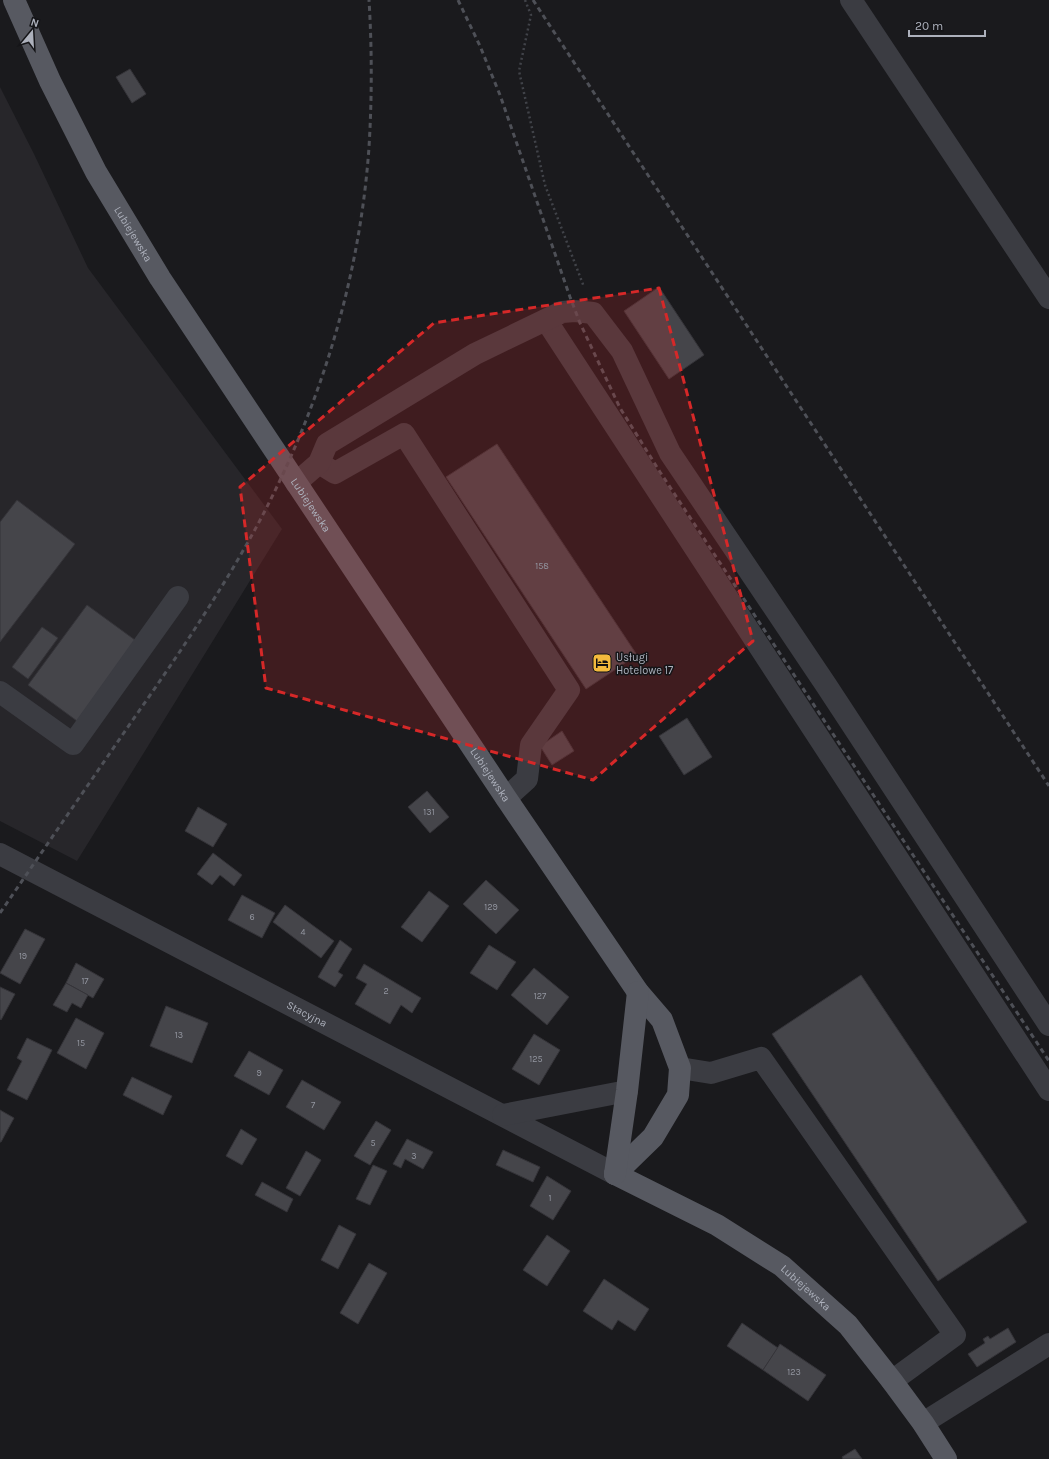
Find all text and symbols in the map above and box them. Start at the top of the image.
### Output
north arrow [12,12,52,52]
scale bar [909,12,985,38]
text: N [29,16,41,30]
text: 20 m [915,19,943,33]
street label: Lubiejewska [111,204,155,264]
street label: Lubiejewska [288,476,333,535]
house number: 158 [535,561,549,571]
place label: Usługi Hotelowe 17 [616,651,673,677]
hotel icon: Usługi Hotelowe 17 [591,652,613,674]
street label: Lubiejewska [467,745,513,805]
house number: 131 [423,807,435,817]
house number: 129 [484,902,498,912]
house number: 6 [249,912,255,922]
house number: 4 [300,927,306,937]
house number: 19 [19,951,27,961]
house number: 17 [81,976,89,986]
house number: 2 [383,986,389,996]
house number: 127 [534,991,547,1001]
street label: Stacyjna [284,998,329,1030]
house number: 13 [175,1030,183,1040]
house number: 15 [77,1038,85,1048]
house number: 125 [529,1054,543,1064]
house number: 9 [256,1068,262,1078]
house number: 7 [311,1100,316,1110]
house number: 5 [370,1138,376,1148]
house number: 3 [411,1151,417,1161]
house number: 1 [549,1193,552,1203]
street label: Lubiejewska [778,1262,833,1313]
house number: 123 [787,1367,801,1377]

